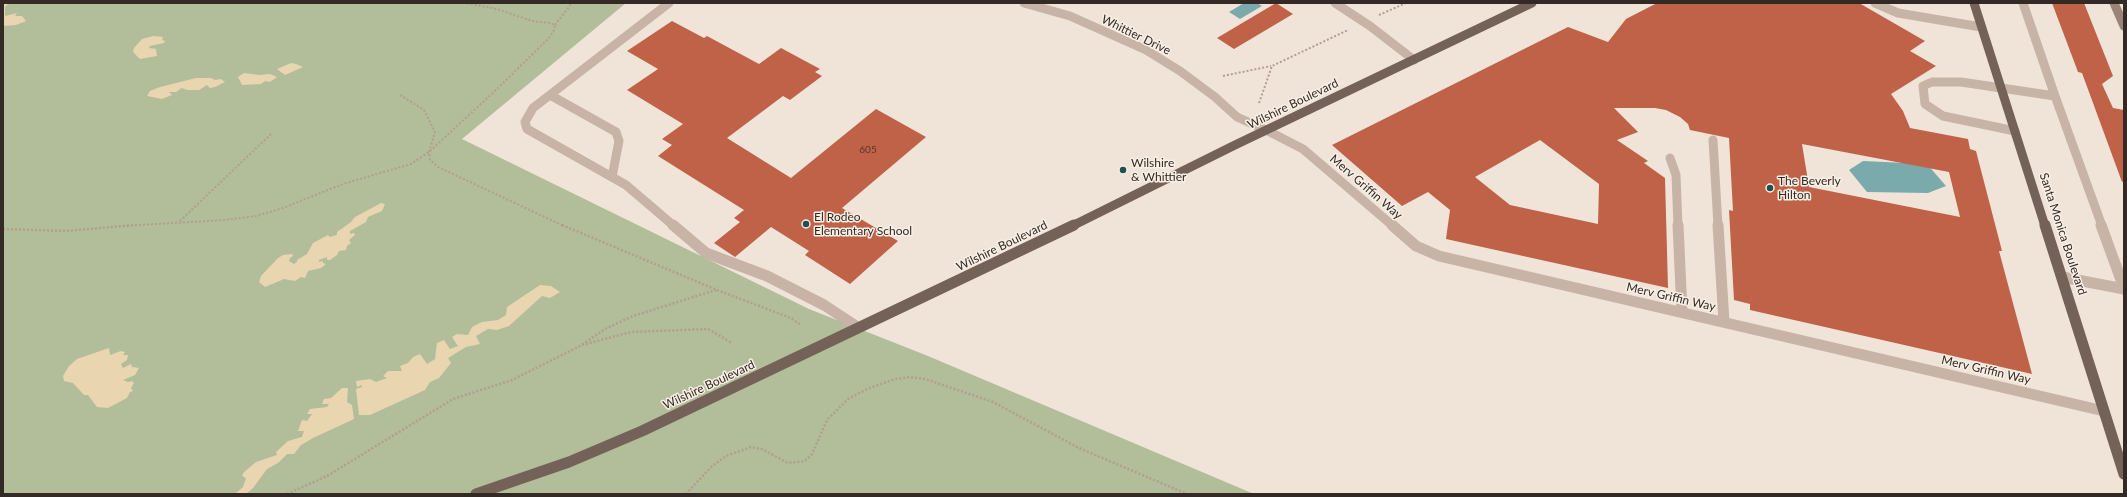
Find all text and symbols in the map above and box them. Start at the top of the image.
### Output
street label: Whittier Drive [1099,12,1173,58]
street label: Wilshire Boulevard [1245,76,1341,132]
house number: 605 [859,144,877,156]
street label: Merv Griffin Way [1327,152,1405,222]
place label: Wilshire & Whittier [1131,156,1186,184]
marker: Wilshire & Whittier [1118,165,1128,175]
street label: Santa Monica Boulevard [2036,171,2090,297]
place label: The Beverly Hilton [1778,174,1841,202]
marker: The Beverly Hilton [1765,183,1775,193]
place label: El Rodeo Elementary School [814,210,912,238]
street label: Wilshire Boulevard [954,218,1050,274]
marker: El Rodeo Elementary School [801,219,811,229]
street label: Merv Griffin Way [1625,280,1717,314]
street label: Merv Griffin Way [1940,353,2032,387]
street label: Wilshire Boulevard [661,357,757,413]

